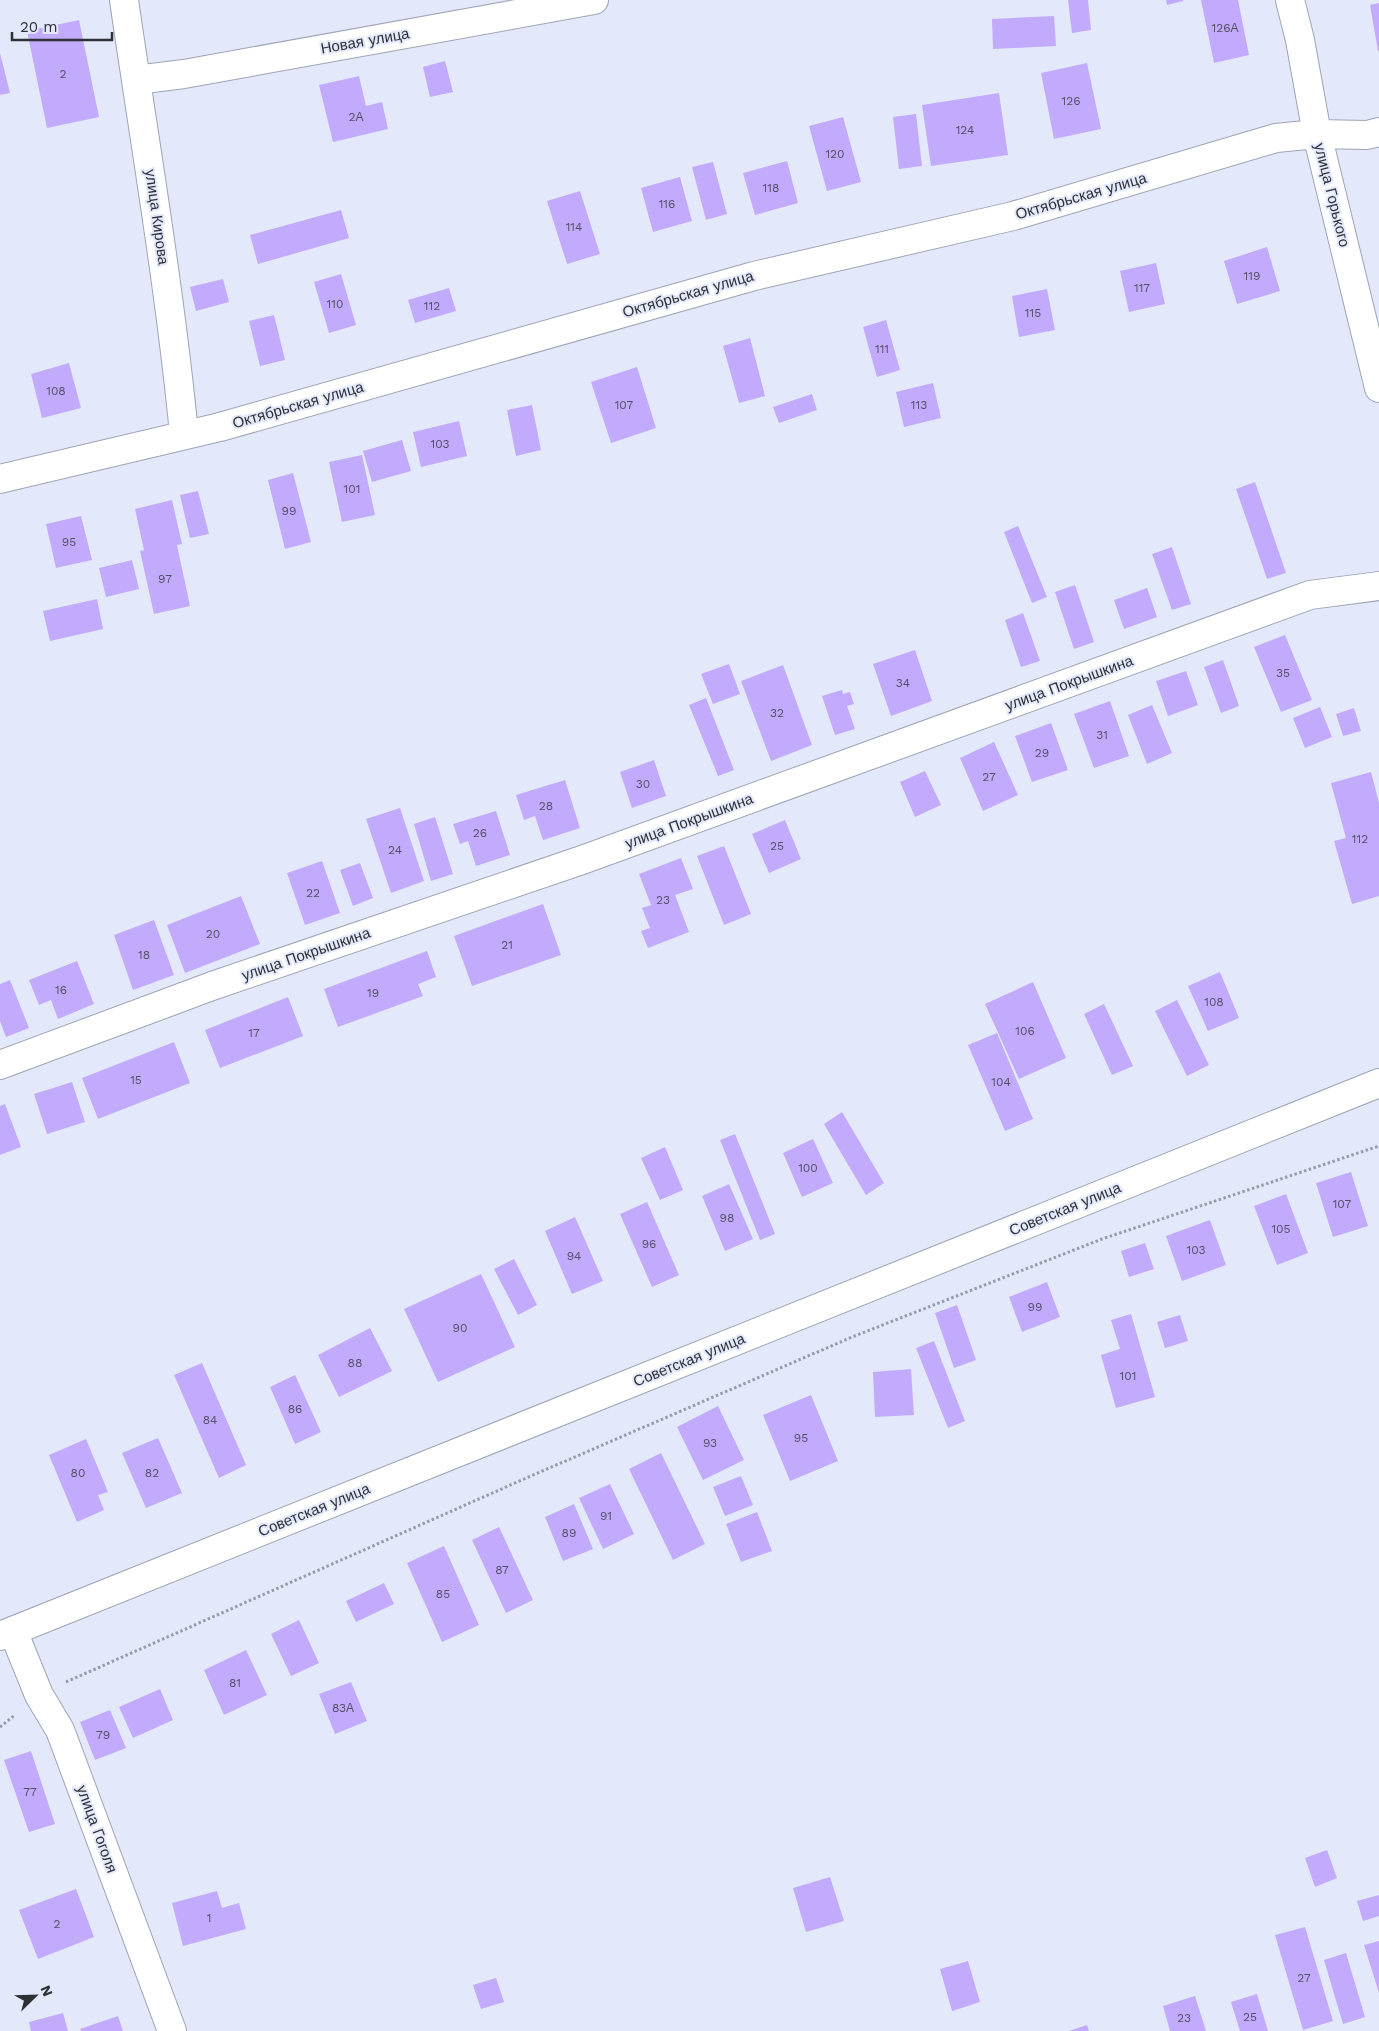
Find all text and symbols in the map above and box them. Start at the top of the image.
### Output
scale bar [12,10,112,42]
text: 20 m [20,18,58,36]
house number: 126А [1212,21,1238,35]
street label: Новая улица [319,24,411,58]
house number: 2 [60,67,67,81]
house number: 126 [1062,94,1080,108]
house number: 2А [349,110,364,124]
house number: 124 [956,123,974,137]
street label: улица Горького [1310,141,1354,249]
house number: 120 [825,147,845,161]
street label: улица Кирова [141,168,173,267]
street label: Октябрьская улица [1013,169,1149,223]
house number: 118 [763,181,779,195]
house number: 116 [659,197,675,211]
house number: 114 [566,220,582,234]
street label: Октябрьская улица [620,267,756,321]
house number: 119 [1244,269,1260,283]
house number: 117 [1134,281,1150,295]
house number: 110 [327,297,343,311]
house number: 112 [424,299,440,313]
house number: 115 [1025,306,1041,320]
house number: 111 [875,342,889,356]
street label: Октябрьская улица [230,378,366,432]
house number: 108 [46,384,66,398]
house number: 107 [615,398,634,412]
house number: 113 [911,398,927,412]
house number: 103 [431,437,449,451]
house number: 101 [344,482,360,496]
house number: 99 [282,504,296,518]
house number: 95 [62,535,76,549]
house number: 97 [158,572,172,586]
street label: улица Покрышкина [1003,651,1136,715]
house number: 35 [1276,666,1290,680]
house number: 34 [896,676,910,690]
house number: 32 [770,706,784,720]
house number: 31 [1096,728,1108,742]
house number: 29 [1035,746,1049,760]
house number: 27 [982,770,996,784]
house number: 30 [636,777,650,791]
street label: улица Покрышкина [623,789,756,853]
house number: 28 [539,799,553,813]
house number: 26 [473,826,487,840]
house number: 112 [1352,832,1368,846]
house number: 25 [770,839,784,853]
house number: 24 [388,843,402,857]
house number: 22 [306,886,320,900]
house number: 23 [656,893,670,907]
street label: улица Покрышкина [239,923,373,984]
house number: 20 [206,927,220,941]
house number: 21 [501,938,513,952]
house number: 18 [138,948,150,962]
house number: 16 [55,983,67,997]
house number: 19 [367,986,379,1000]
house number: 108 [1204,995,1224,1009]
house number: 106 [1015,1024,1035,1038]
house number: 17 [248,1026,260,1040]
house number: 15 [130,1073,142,1087]
house number: 104 [991,1075,1011,1089]
house number: 100 [798,1161,818,1175]
street label: Советская улица [1007,1178,1124,1240]
house number: 107 [1333,1197,1352,1211]
house number: 98 [720,1211,734,1225]
house number: 105 [1271,1222,1291,1236]
house number: 96 [642,1237,656,1251]
house number: 103 [1187,1243,1205,1257]
house number: 94 [567,1249,581,1263]
house number: 99 [1028,1300,1042,1314]
house number: 90 [453,1321,467,1335]
street label: Советская улица [631,1329,748,1391]
house number: 88 [348,1356,362,1370]
house number: 101 [1120,1369,1136,1383]
house number: 86 [288,1402,302,1416]
house number: 84 [203,1413,217,1427]
house number: 95 [794,1431,808,1445]
house number: 93 [703,1436,717,1450]
house number: 80 [71,1466,85,1480]
house number: 82 [145,1466,159,1480]
street label: Советская улица [256,1479,373,1541]
house number: 91 [600,1509,612,1523]
house number: 89 [562,1526,576,1540]
house number: 87 [495,1563,509,1577]
house number: 85 [436,1587,450,1601]
house number: 81 [229,1676,241,1690]
house number: 83А [332,1701,354,1715]
house number: 79 [96,1728,110,1742]
street label: улица Гоголя [73,1783,121,1875]
house number: 77 [23,1785,37,1799]
house number: 1 [207,1911,211,1925]
house number: 2 [54,1917,61,1931]
north arrow [10,1971,60,2021]
house number: 27 [1297,1971,1311,1985]
text: N [38,1983,56,1999]
house number: 25 [1243,2010,1257,2024]
house number: 23 [1177,2011,1191,2025]

